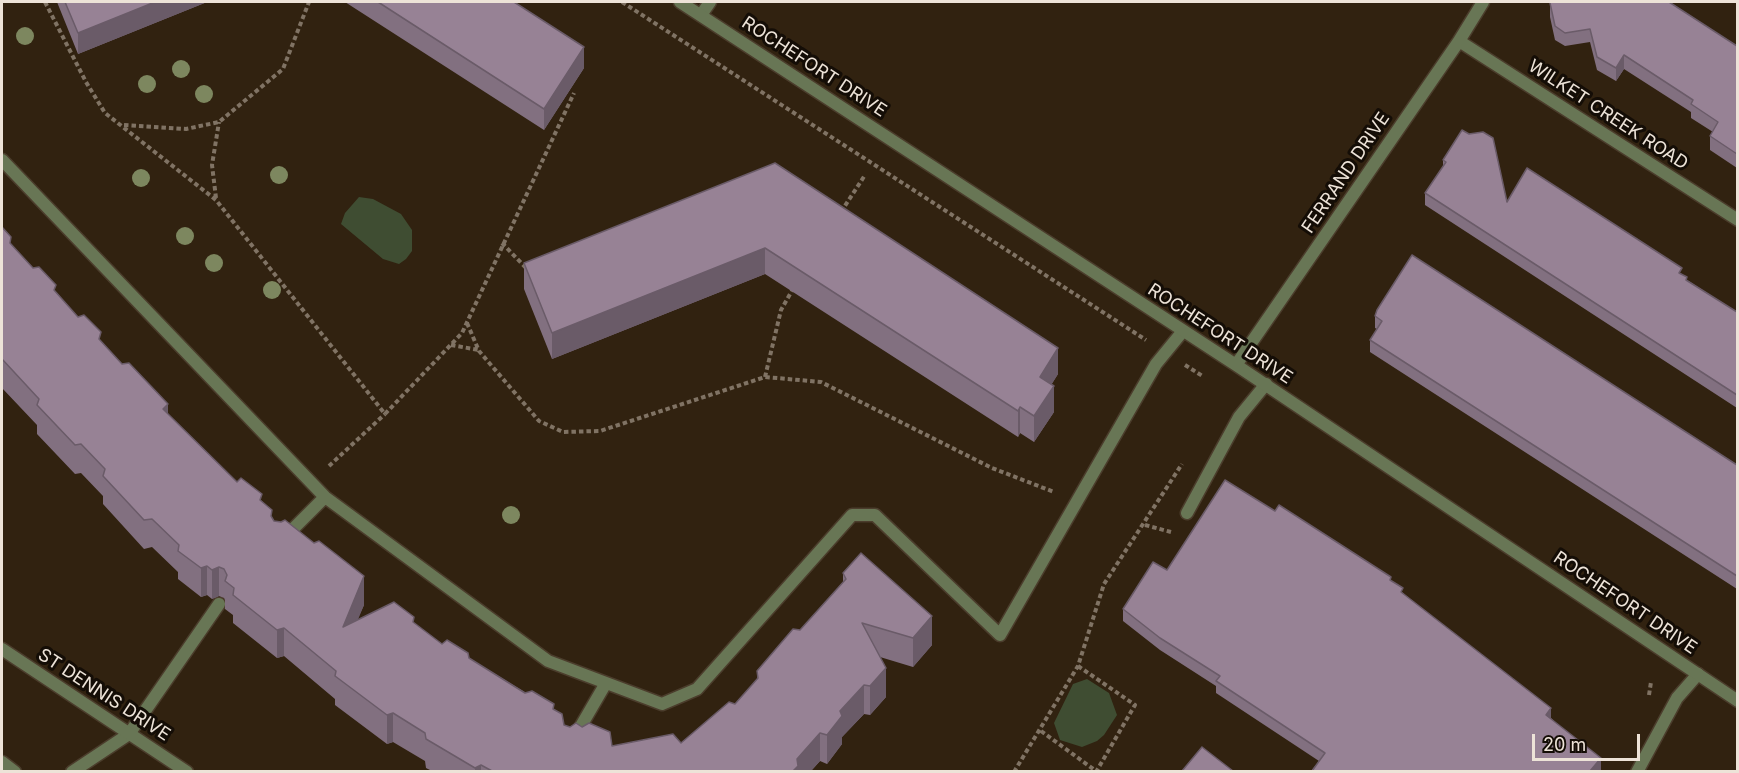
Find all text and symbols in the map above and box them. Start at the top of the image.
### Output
street label: ROCHEFORT DRIVE [738,12,890,122]
street label: WILKET CREEK ROAD [1524,55,1692,175]
street label: FERRAND DRIVE [1298,108,1394,238]
street label: ROCHEFORT DRIVE [1144,279,1296,389]
street label: ROCHEFORT DRIVE [1549,547,1701,659]
street label: ST DENNIS DRIVE [34,644,174,746]
scale bar [1535,722,1643,760]
text: 20 m [1543,734,1586,755]

